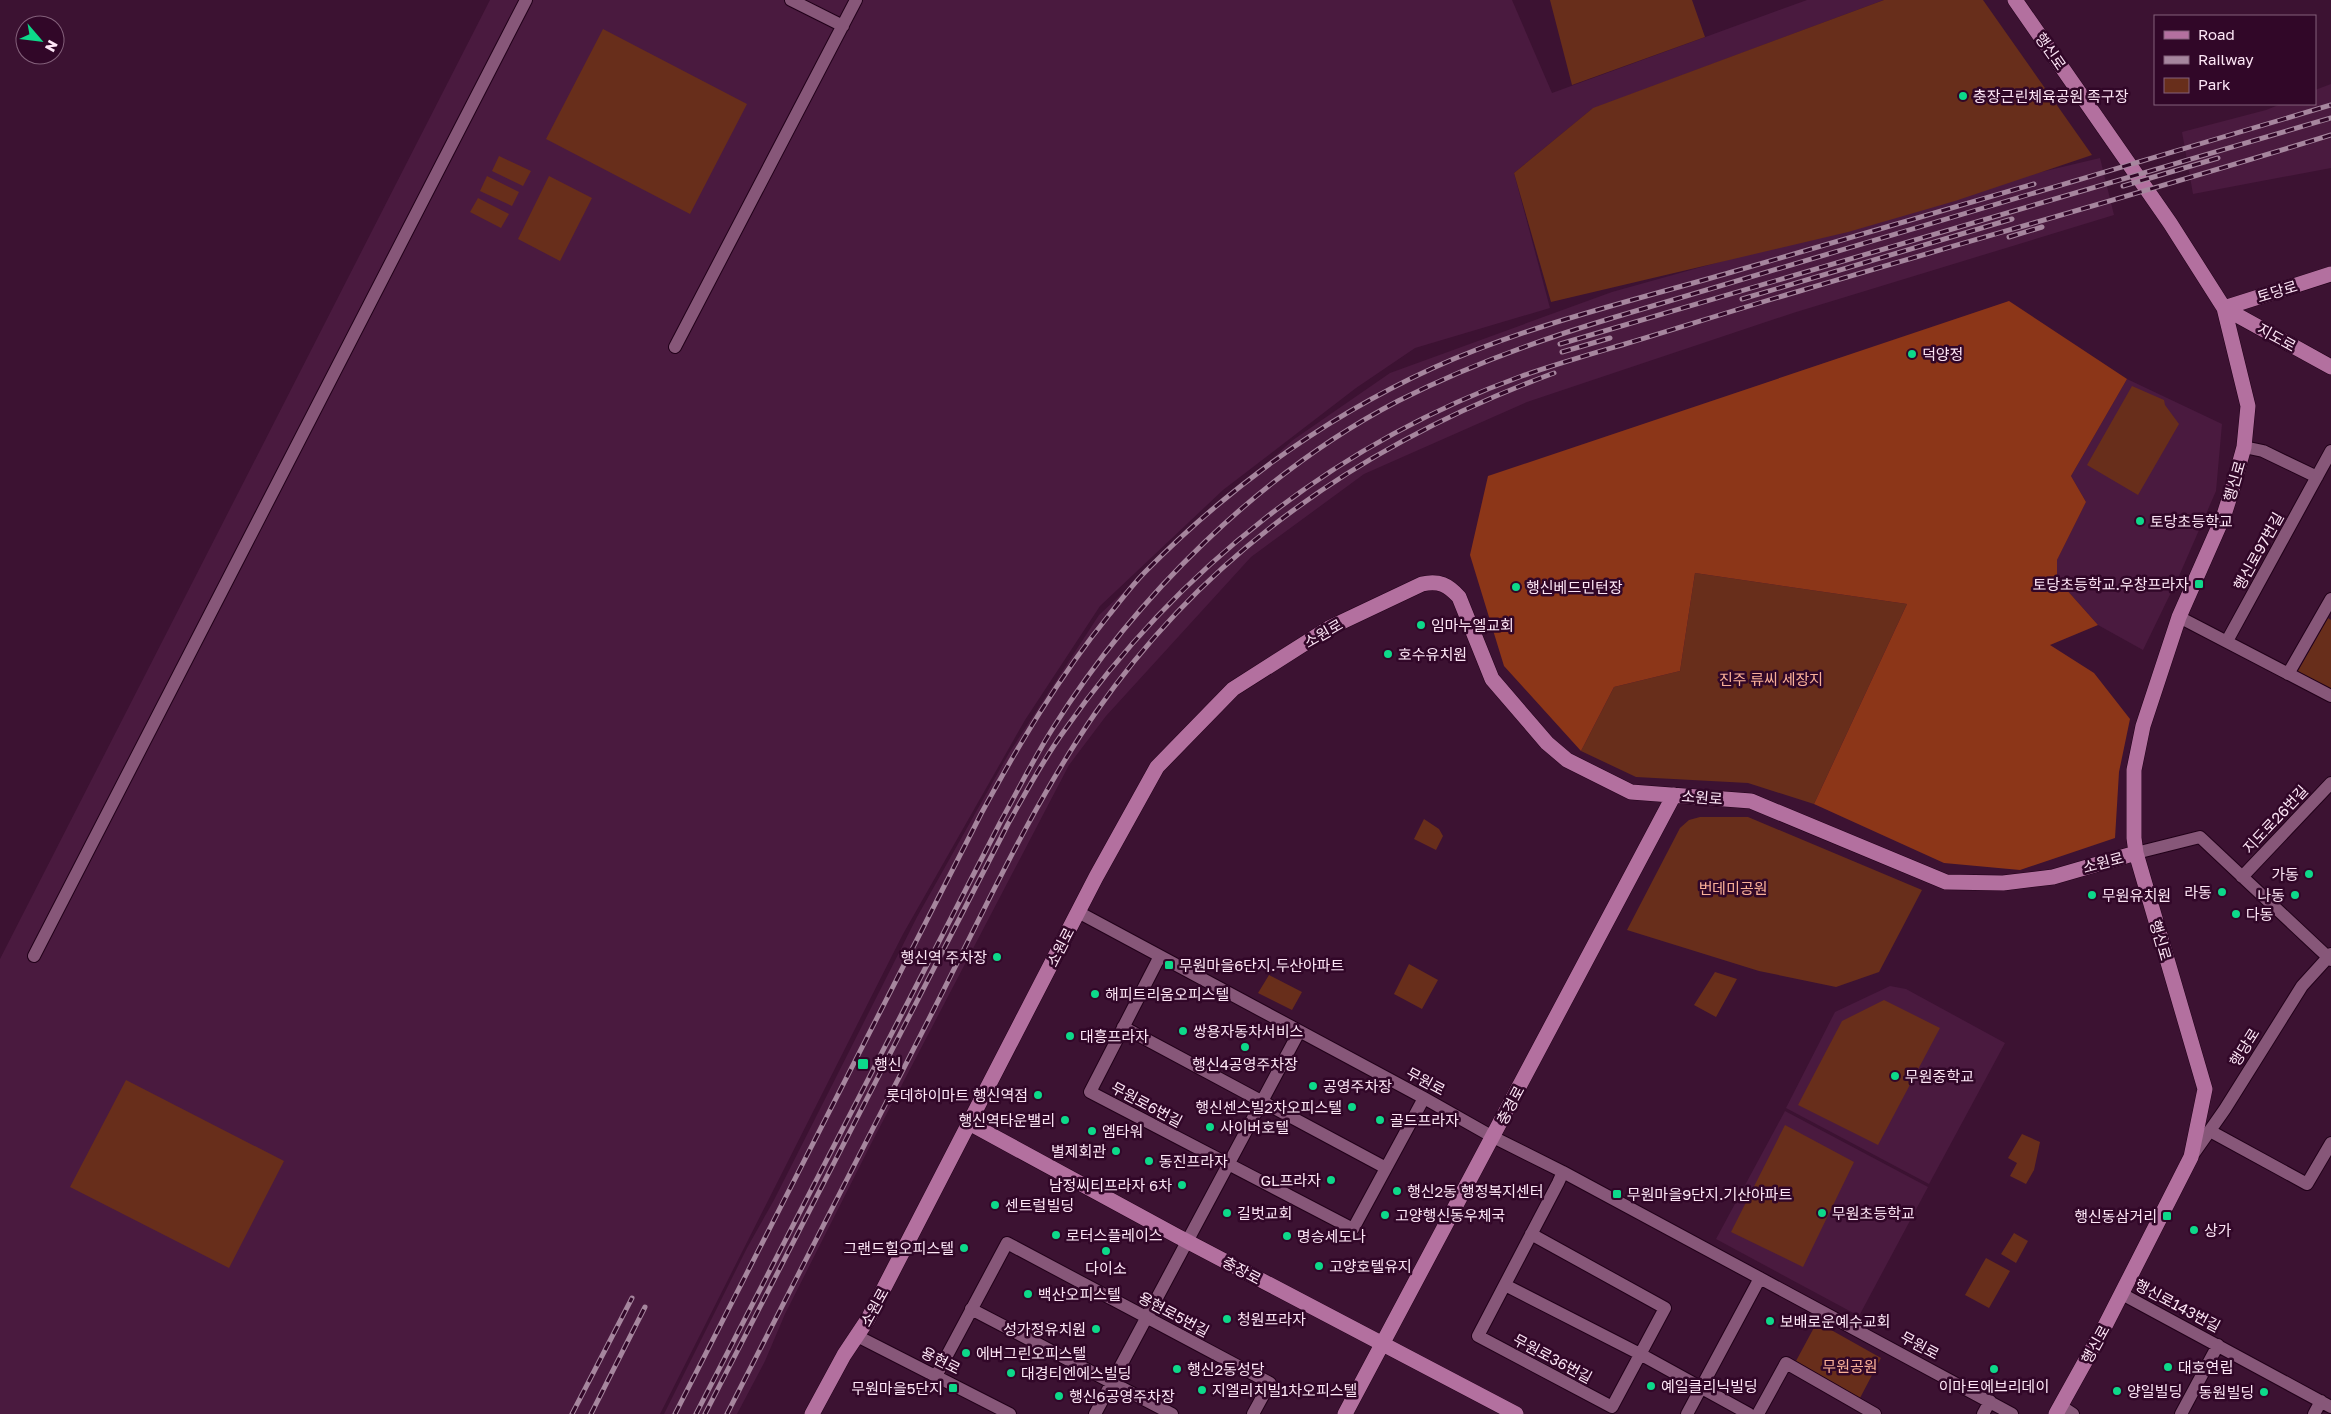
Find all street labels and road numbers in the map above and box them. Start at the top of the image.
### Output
street label: 행신로 [2032,29,2070,73]
street label: 토당로 [2255,276,2299,306]
street label: 지도로 [2255,319,2299,355]
street label: 행신로 [2220,459,2248,503]
street label: 행신로97번길 [2229,509,2287,593]
street label: 소원로 [1301,615,1345,651]
street label: 지도로26번길 [2239,781,2311,857]
street label: 소원로 [1681,787,1723,807]
street label: 소원로 [2081,848,2125,876]
street label: 행신로 [2147,918,2175,962]
street label: 소원로 [1043,924,1077,970]
street label: 행당로 [2225,1025,2263,1069]
street label: 무원로 [1403,1063,1449,1099]
street label: 무원로6번길 [1108,1078,1186,1130]
street label: 충경로 [1492,1082,1528,1128]
street label: 충장로 [1219,1252,1265,1288]
street label: 행신로143번길 [2132,1275,2224,1335]
street label: 소원로 [856,1285,892,1329]
street label: 용현로5번길 [1135,1288,1213,1340]
street label: 행신로 [2077,1322,2113,1366]
street label: 무원로 [1897,1327,1943,1363]
street label: 무원로36번길 [1510,1330,1596,1386]
street label: 용현로 [918,1343,964,1377]

